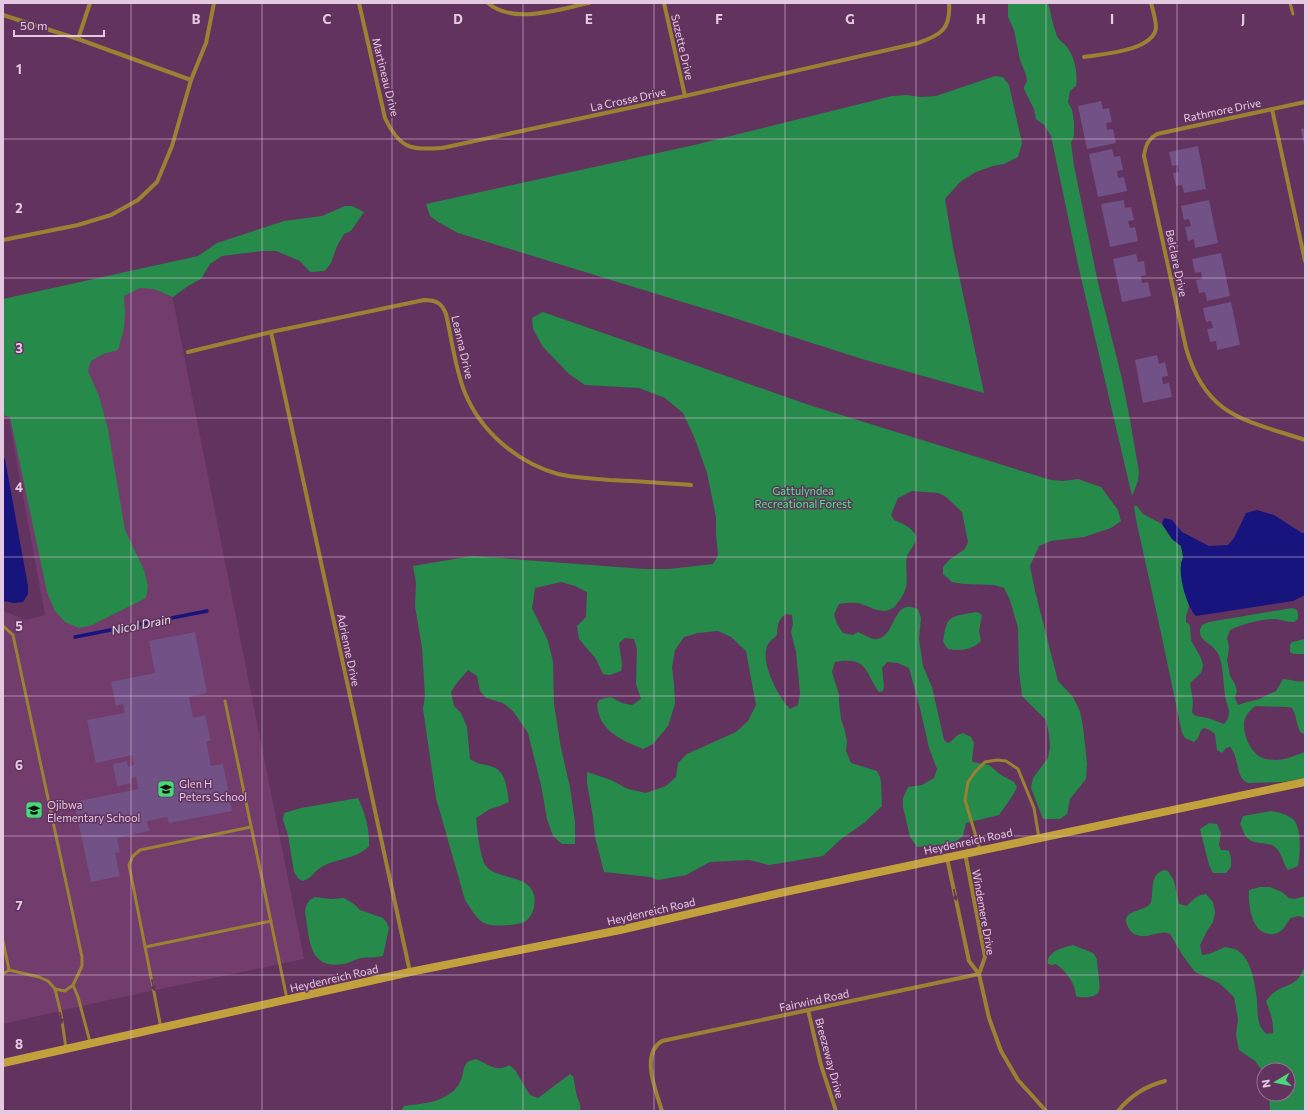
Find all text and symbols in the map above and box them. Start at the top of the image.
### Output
text: B [192,11,201,27]
text: C [323,11,332,27]
text: D [453,11,463,27]
text: E [585,11,593,27]
text: F [715,11,723,27]
text: G [845,11,855,27]
text: H [976,11,986,27]
text: I [1110,11,1114,27]
text: J [1241,11,1245,27]
scale bar [14,12,104,38]
street label: Suzette Drive [669,13,697,81]
text: 50 m [20,18,48,32]
street label: Martineau Drive [370,36,402,118]
text: 1 [16,61,22,77]
street label: La Crosse Drive [589,85,667,113]
street label: Rathmore Drive [1182,95,1262,125]
text: 2 [15,200,23,216]
street label: Belclare Drive [1164,228,1191,298]
street label: Leanna Drive [449,314,477,380]
text: 3 [15,340,23,356]
text: 4 [15,479,23,495]
park label: Gattulyndea Recreational Forest [754,484,852,510]
water label: Nicol Drain [110,611,172,637]
street label: Adrienne Drive [335,613,363,688]
text: 5 [15,618,23,634]
text: 6 [15,757,23,773]
place label: Glen H Peters School [179,777,247,803]
school or university icon: Glen H Peters School [156,779,176,799]
place label: Ojibwa Elementary School [47,798,140,824]
school or university icon: Ojibwa Elementary School [24,800,44,820]
street label: Heydenreich Road [922,825,1014,857]
street label: Windemere Drive [970,868,998,956]
one-way arrow [953,889,959,901]
street label: Heydenreich Road [606,895,696,927]
text: 7 [15,897,23,913]
street label: Heydenreich Road [289,962,379,994]
one-way arrow [150,979,156,992]
street label: Fairwind Road [778,986,850,1014]
one-way arrow [58,1012,64,1025]
street label: Breezeway Drive [813,1016,847,1100]
text: 8 [15,1036,23,1052]
north arrow [1256,1062,1296,1102]
text: N [1259,1079,1273,1089]

